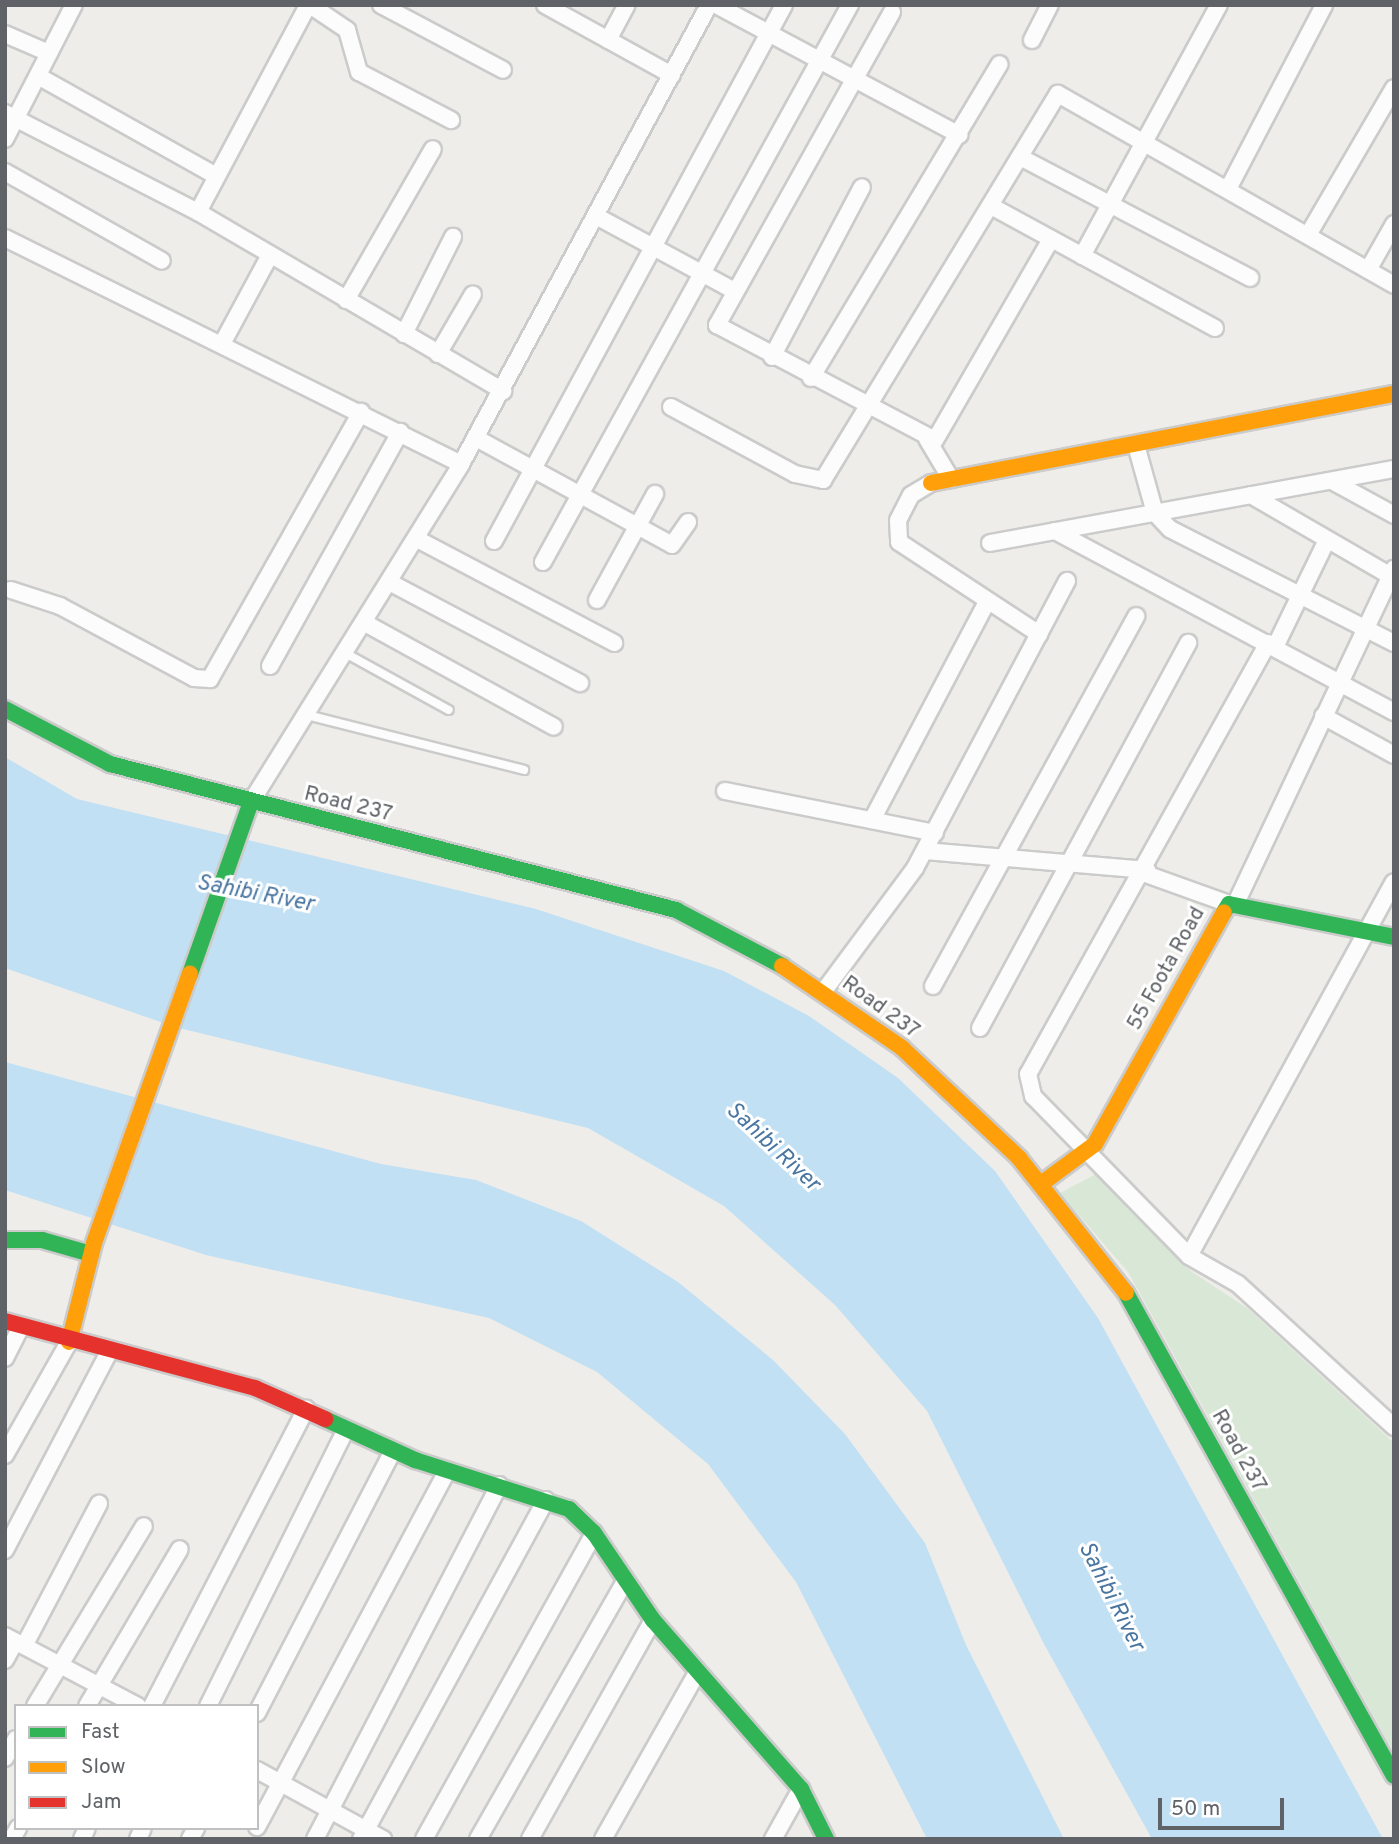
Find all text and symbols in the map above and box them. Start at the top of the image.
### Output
street label: Road 237 [301,782,395,828]
water label: Sahibi River [194,870,316,920]
street label: 55 Foota Road [1123,903,1211,1035]
street label: Road 237 [836,971,924,1045]
water label: Sahibi River [719,1097,825,1199]
street label: Road 237 [1205,1406,1271,1496]
water label: Sahibi River [1071,1538,1149,1656]
legend [14,1704,259,1830]
text: Fast [81,1719,120,1746]
text: Slow [81,1754,126,1781]
scale bar [1161,1784,1287,1828]
text: Jam [81,1789,122,1816]
text: 50 m [1171,1796,1220,1823]

